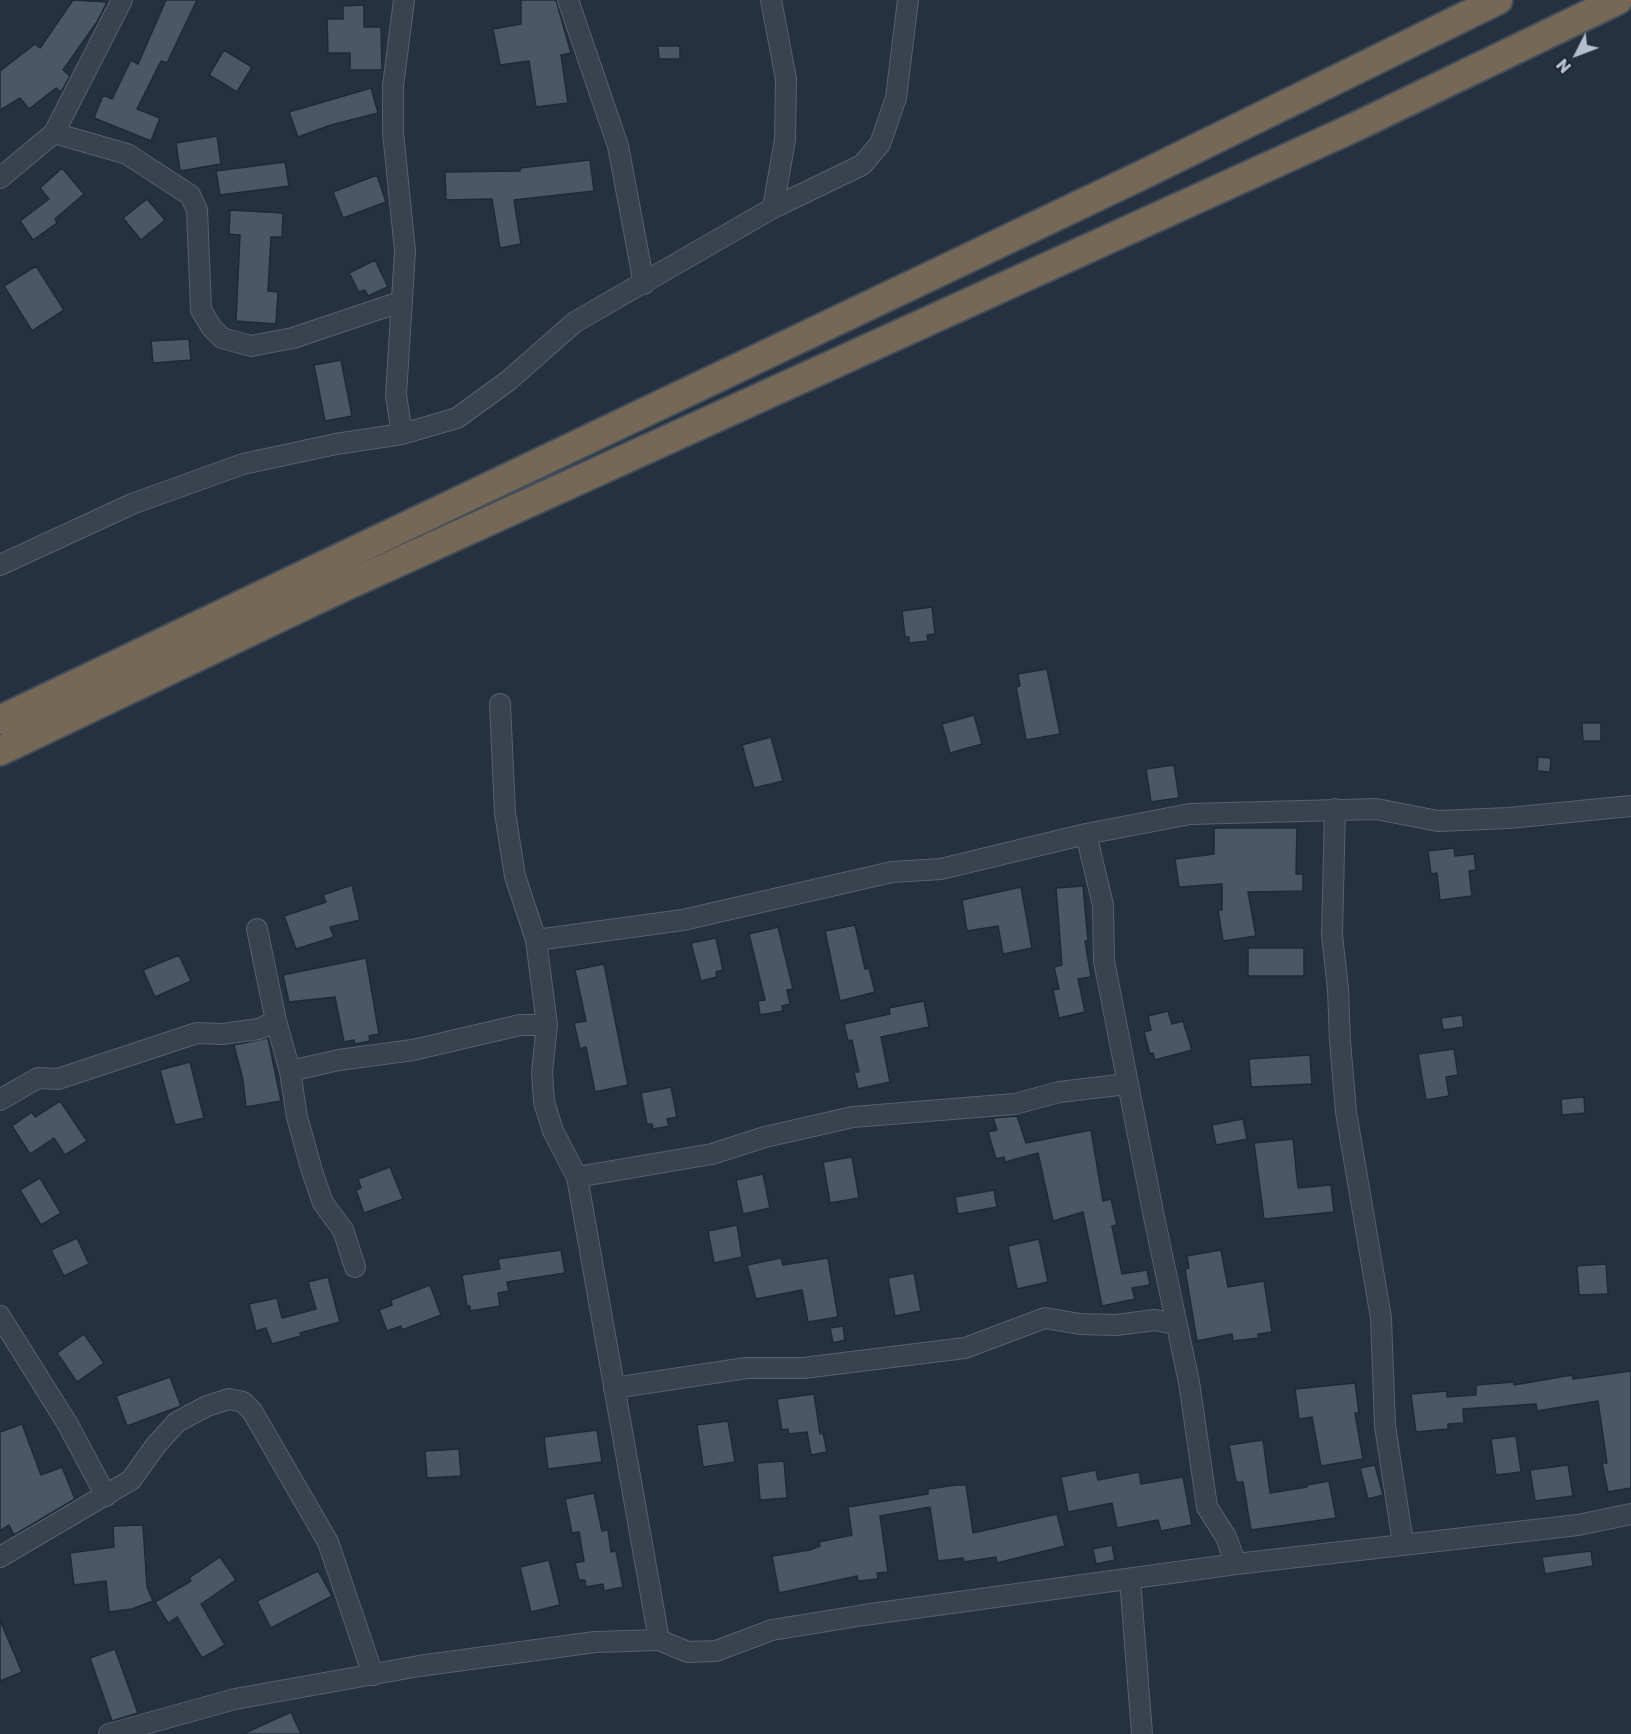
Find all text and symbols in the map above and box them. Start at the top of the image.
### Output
north arrow [1547,24,1607,84]
text: N [1552,55,1575,77]

